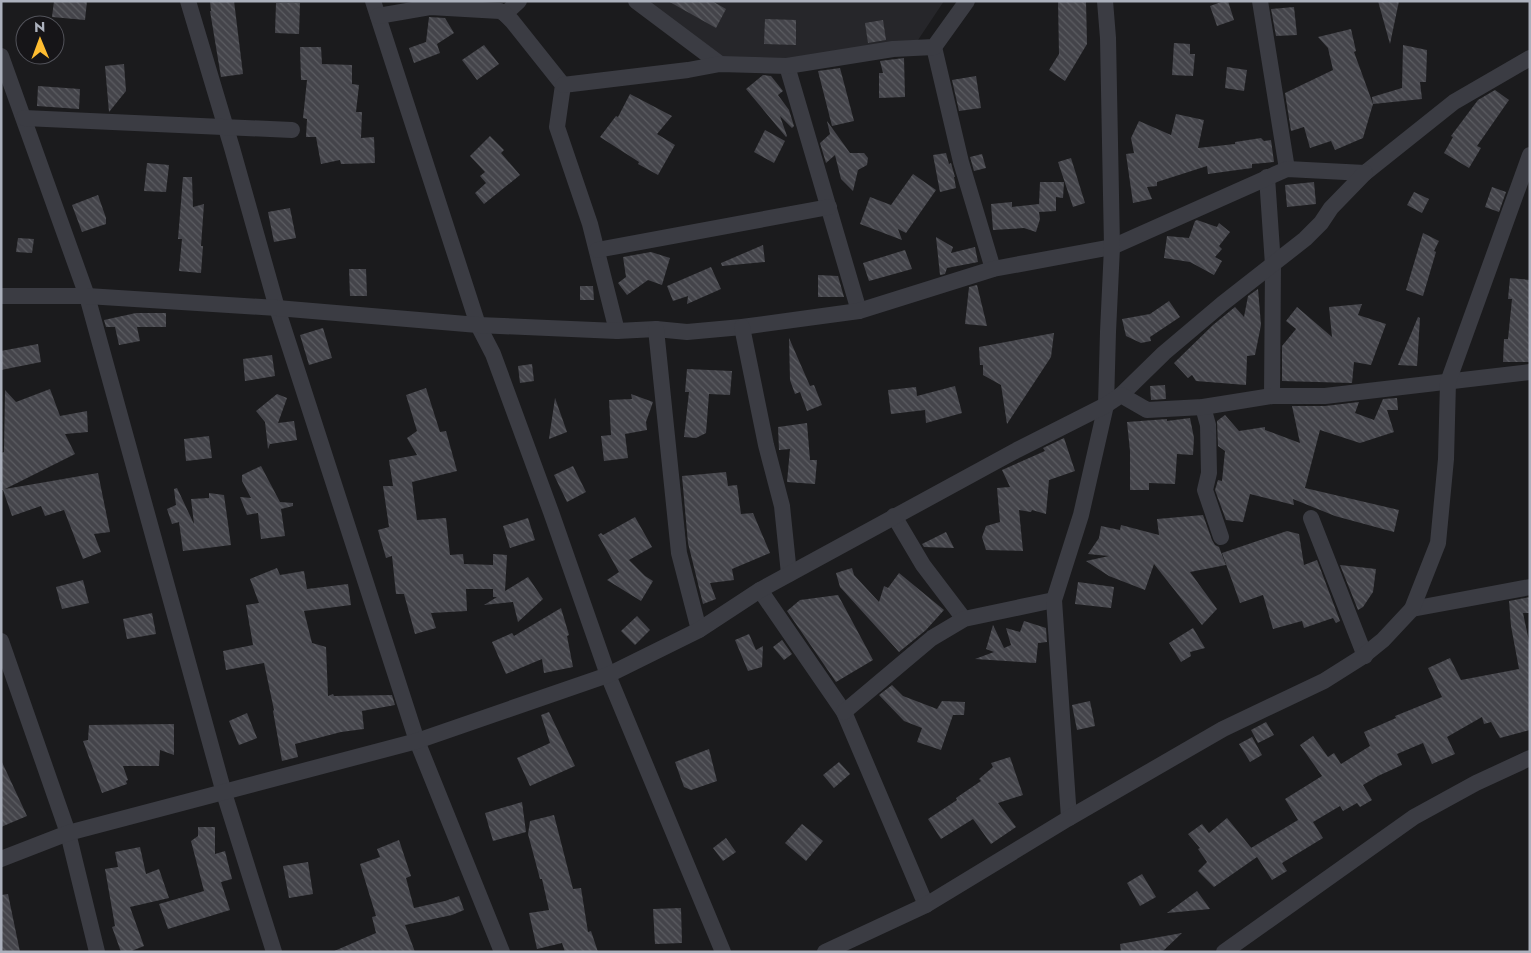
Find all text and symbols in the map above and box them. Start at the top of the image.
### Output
north arrow [15,15,65,65]
text: N [34,17,46,37]

